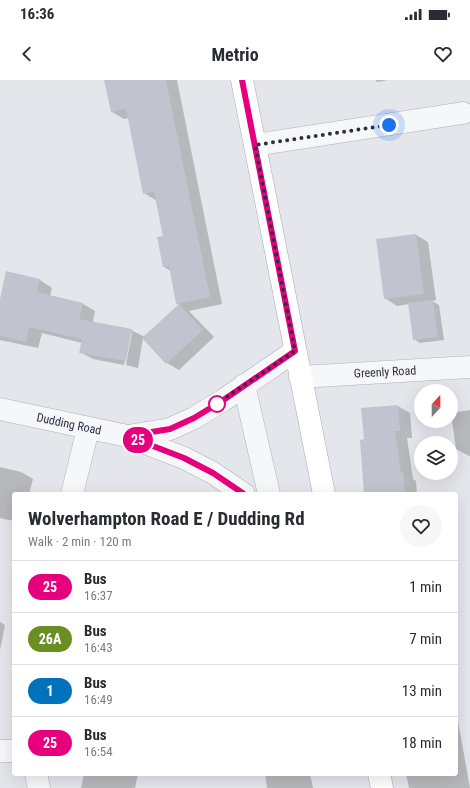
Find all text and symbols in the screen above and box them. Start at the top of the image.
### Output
text: 16:36 [20,5,54,23]
icon: back [16,43,38,65]
icon: heart [432,43,454,65]
text: Metrio [211,44,259,65]
your location [379,115,399,135]
street label: Greenly Road [354,363,417,381]
north arrow [414,384,458,428]
map controls [414,384,458,480]
unlabelled marker [208,395,226,413]
street label: Dudding Road [35,410,103,438]
line badge: 25 [120,427,156,453]
text: 25 [131,432,145,448]
button: layers [414,436,458,480]
button: heart [400,505,442,547]
text: Wolverhampton Road E / Dudding Rd [28,507,305,530]
text: Walk · 2 min · 120 m [28,534,132,549]
text: Bus [84,570,107,588]
text: 1 min [409,578,442,596]
text: 25 [43,579,57,595]
text: 16:37 [84,588,113,603]
text: Bus [84,622,107,640]
text: 7 min [409,630,442,648]
text: 26A [39,631,61,647]
text: 16:43 [84,640,113,655]
text: Bus [84,674,107,692]
text: 13 min [402,682,442,700]
text: 1 [46,683,54,699]
text: 16:49 [84,692,113,707]
text: Bus [84,726,107,744]
text: 18 min [402,734,442,752]
text: 25 [43,735,57,751]
text: 16:54 [84,744,113,759]

